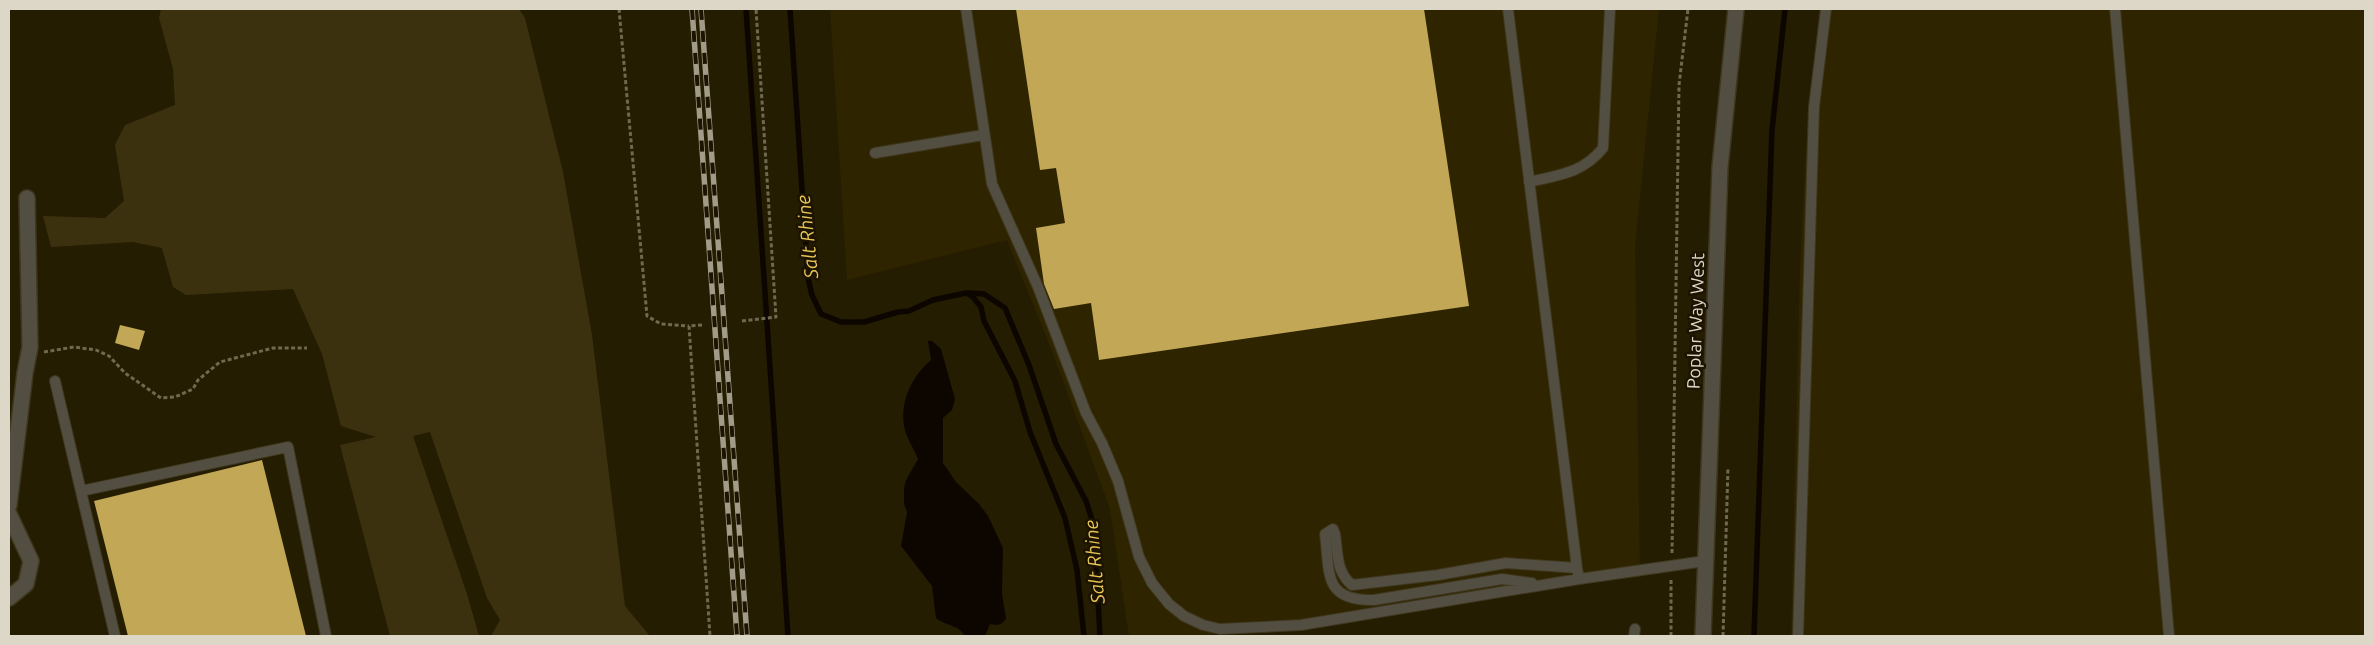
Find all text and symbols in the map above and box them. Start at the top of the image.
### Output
water label: Salt Rhine [792,194,822,281]
street label: Poplar Way West [1683,253,1707,389]
water label: Salt Rhine [1079,519,1109,606]

